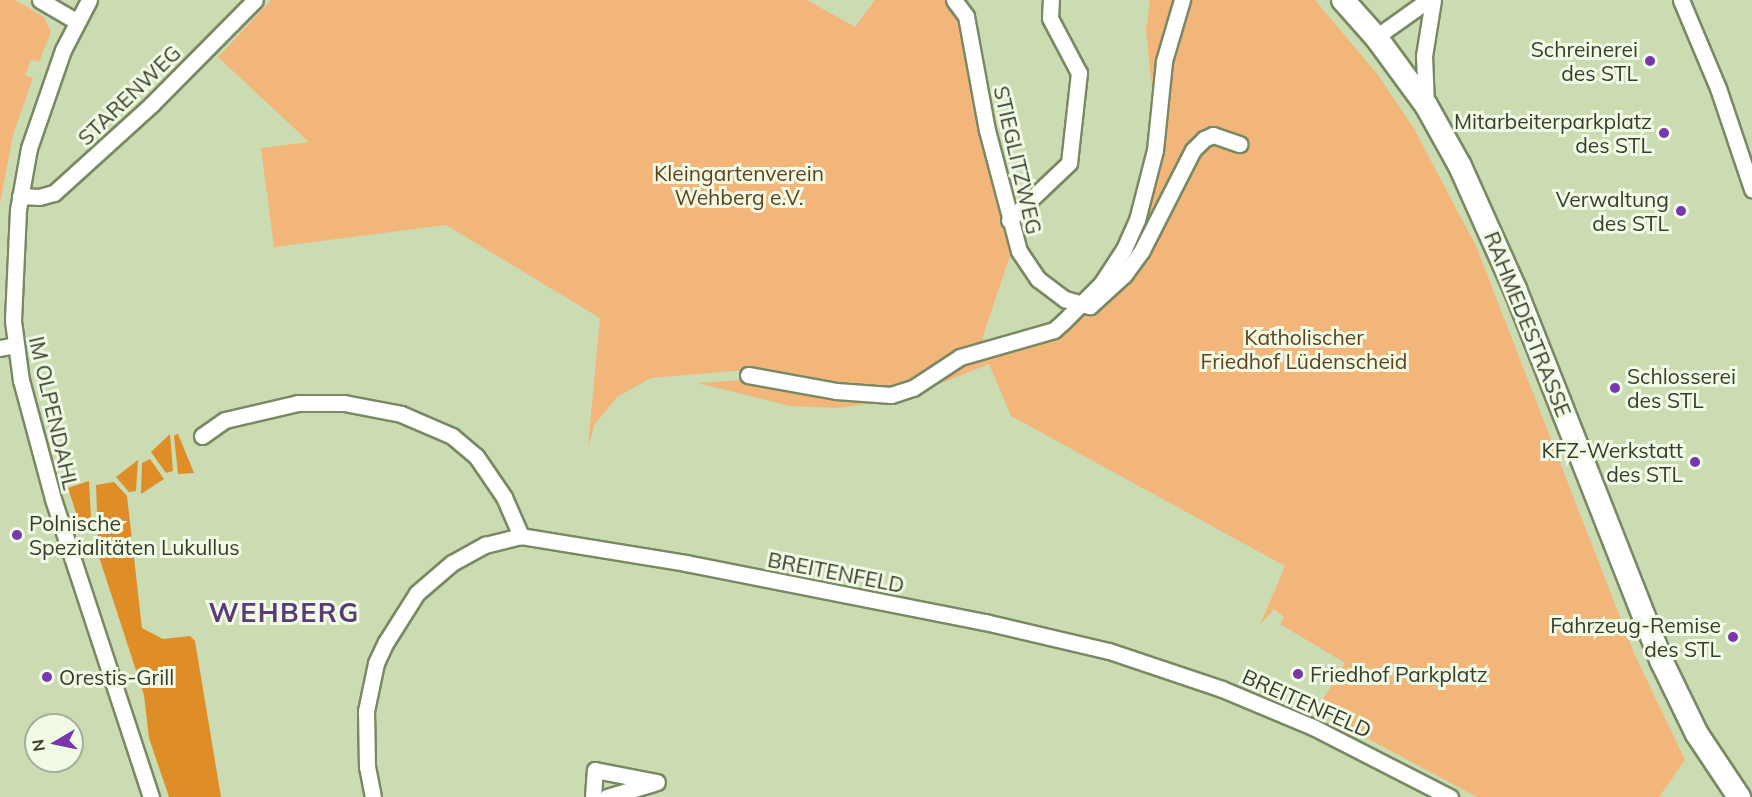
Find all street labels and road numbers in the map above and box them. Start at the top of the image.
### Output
street label: STARENWEG [72,40,186,150]
street label: STIEGLITZWEG [989,83,1047,237]
street label: RAHMEDESTRASSE [1479,228,1577,420]
street label: IM OLPENDAHL [24,334,84,492]
street label: BREITENFELD [766,546,906,598]
street label: BREITENFELD [1239,663,1375,743]

